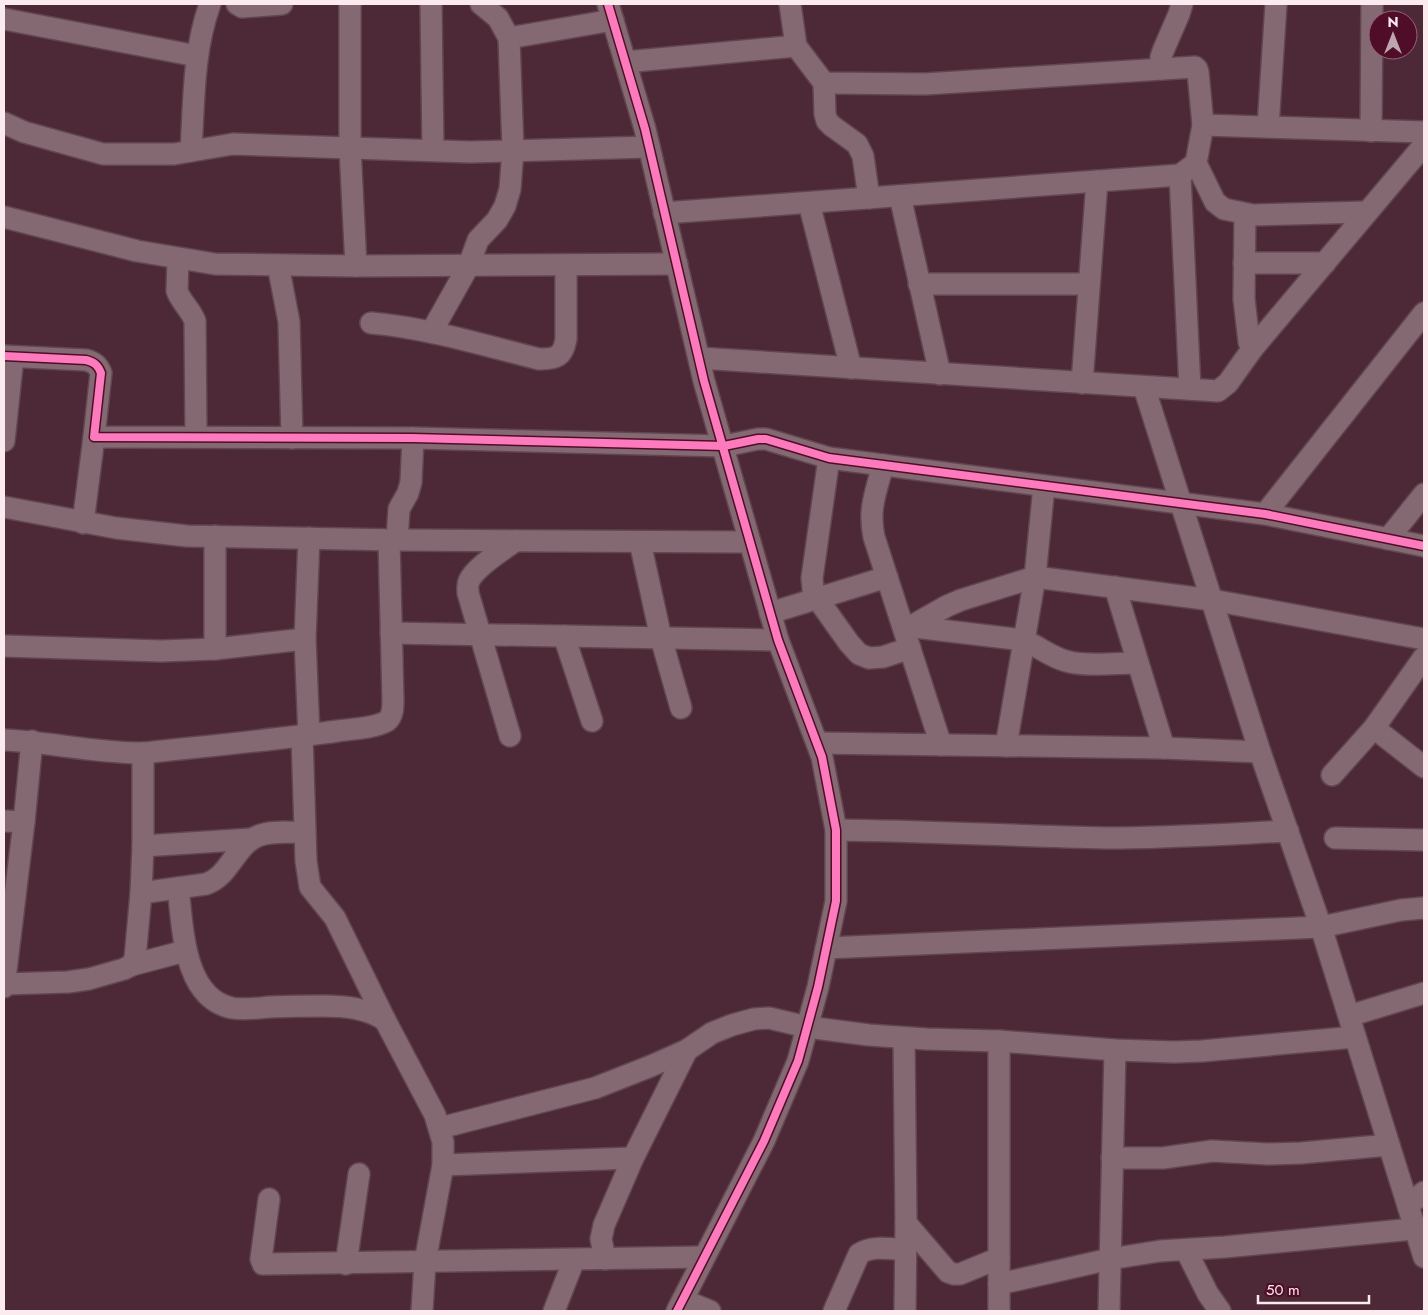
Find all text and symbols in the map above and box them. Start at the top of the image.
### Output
north arrow [1368,10,1418,60]
text: N [1387,12,1399,32]
scale bar [1258,1272,1369,1304]
text: 50 m [1266,1279,1300,1301]

